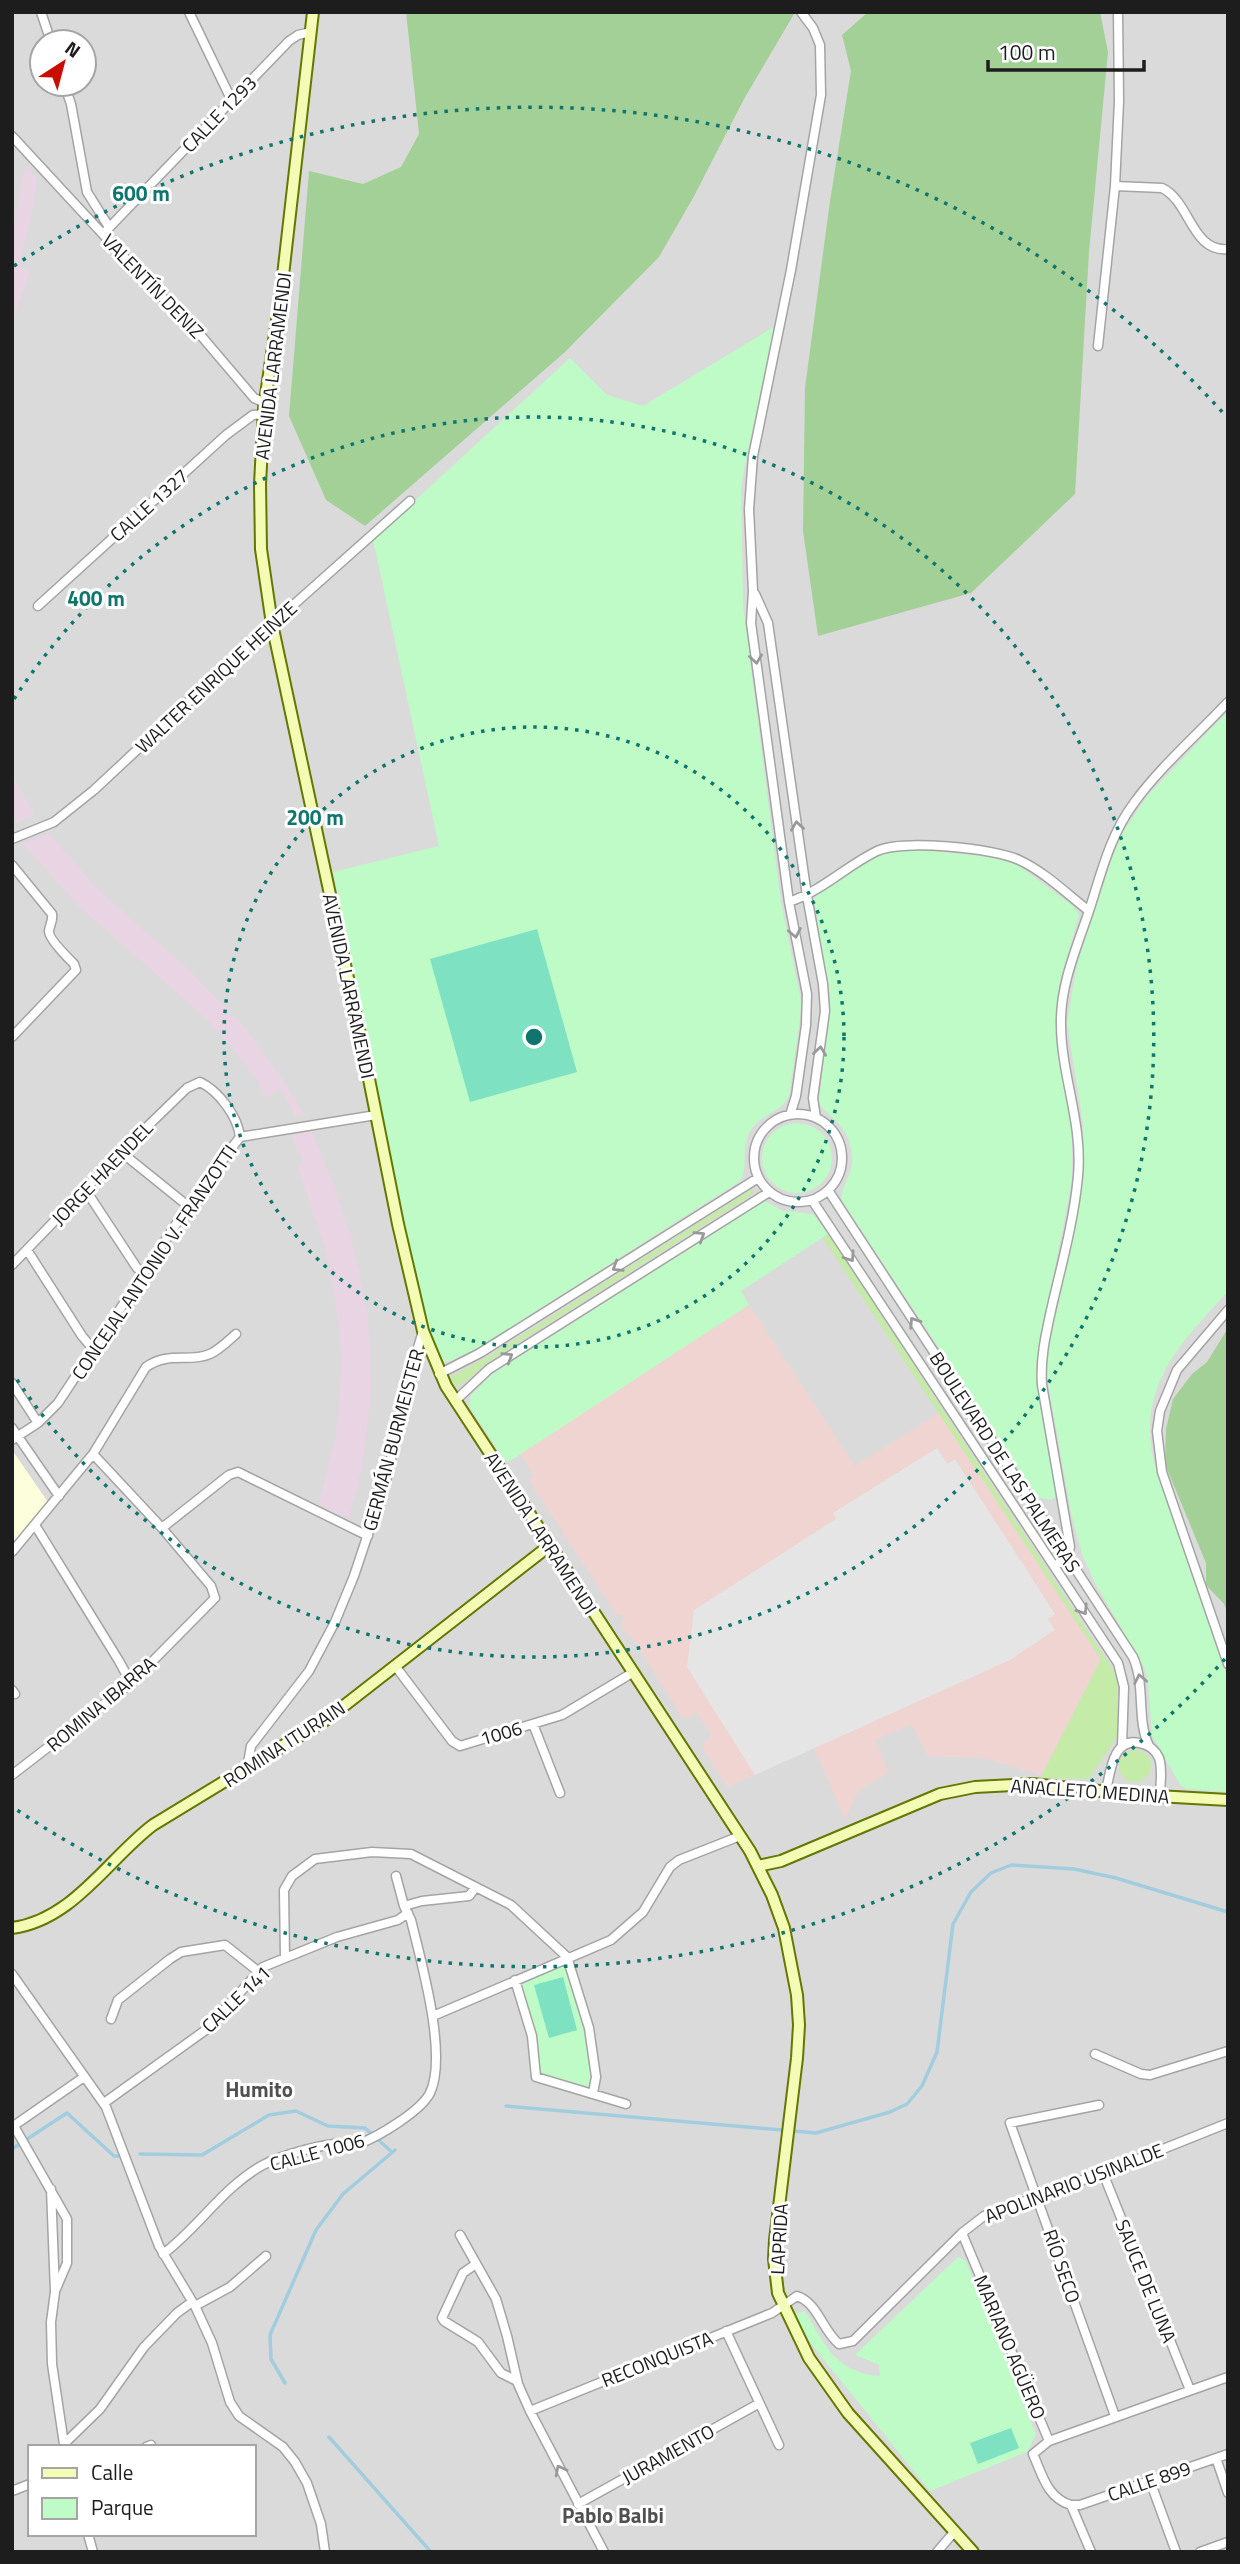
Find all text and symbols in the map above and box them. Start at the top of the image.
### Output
north arrow [28,28,98,98]
scale bar [988,28,1144,72]
text: N [59,33,87,64]
text: 100 m [998,36,1055,68]
street label: CALLE 1293 [174,69,263,159]
text: 600 m [112,177,170,209]
street label: VALENTÍN DENIZ [96,226,211,345]
street label: AVENIDA LARRAMENDI [247,271,298,461]
street label: CALLE 1327 [103,461,194,548]
text: 400 m [67,582,125,614]
street label: WALTER ENRIQUE HEINZE [128,594,303,760]
one-way arrow [749,653,764,665]
text: 200 m [286,801,344,833]
one-way arrow [790,820,805,832]
street label: AVENIDA LARRAMENDI [316,891,383,1081]
one-way arrow [787,927,802,939]
centre of rings [522,1025,546,1049]
one-way arrow [812,1045,827,1057]
street label: JORGE HAENDEL [44,1114,159,1231]
street label: CONCEJAL ANTONIO V. FRANZOTTI [64,1138,243,1385]
one-way arrow [692,1231,705,1244]
one-way arrow [842,1249,855,1262]
one-way arrow [612,1258,625,1271]
one-way arrow [910,1317,922,1330]
street label: BOULEVARD DE LAS PALMERAS [923,1345,1088,1578]
street label: GERMÁN BURMEISTER [354,1346,431,1534]
one-way arrow [500,1353,513,1366]
street label: AVENIDA LARRAMENDI [478,1446,605,1620]
one-way arrow [1075,1602,1088,1615]
street label: ROMINA IBARRA [40,1649,162,1758]
one-way arrow [1133,1673,1148,1685]
street label: ROMINA ITURAIN [217,1693,351,1794]
street label: 1006 [476,1713,525,1752]
street label: ANACLETO MEDINA [1010,1770,1170,1811]
street label: CALLE 141 [194,1958,277,2039]
district label: Humito [225,2073,293,2105]
street label: CALLE 1006 [266,2125,368,2178]
street label: APOLINARIO USINALDE [980,2135,1167,2230]
street label: LAPRIDA [762,2203,795,2275]
street label: SAUCE DE LUNA [1109,2215,1184,2347]
street label: RÍO SECO [1036,2225,1089,2307]
street label: MARIANO AGÜERO [967,2270,1054,2424]
street label: RECONQUISTA [597,2323,717,2394]
street label: JURAMENTO [616,2416,719,2491]
legend [28,2445,256,2536]
street label: CALLE 899 [1103,2453,1194,2508]
text: Calle [91,2456,133,2488]
one-way arrow [555,2465,568,2477]
text: Parque [91,2491,154,2523]
district label: Pablo Balbi [562,2499,664,2531]

